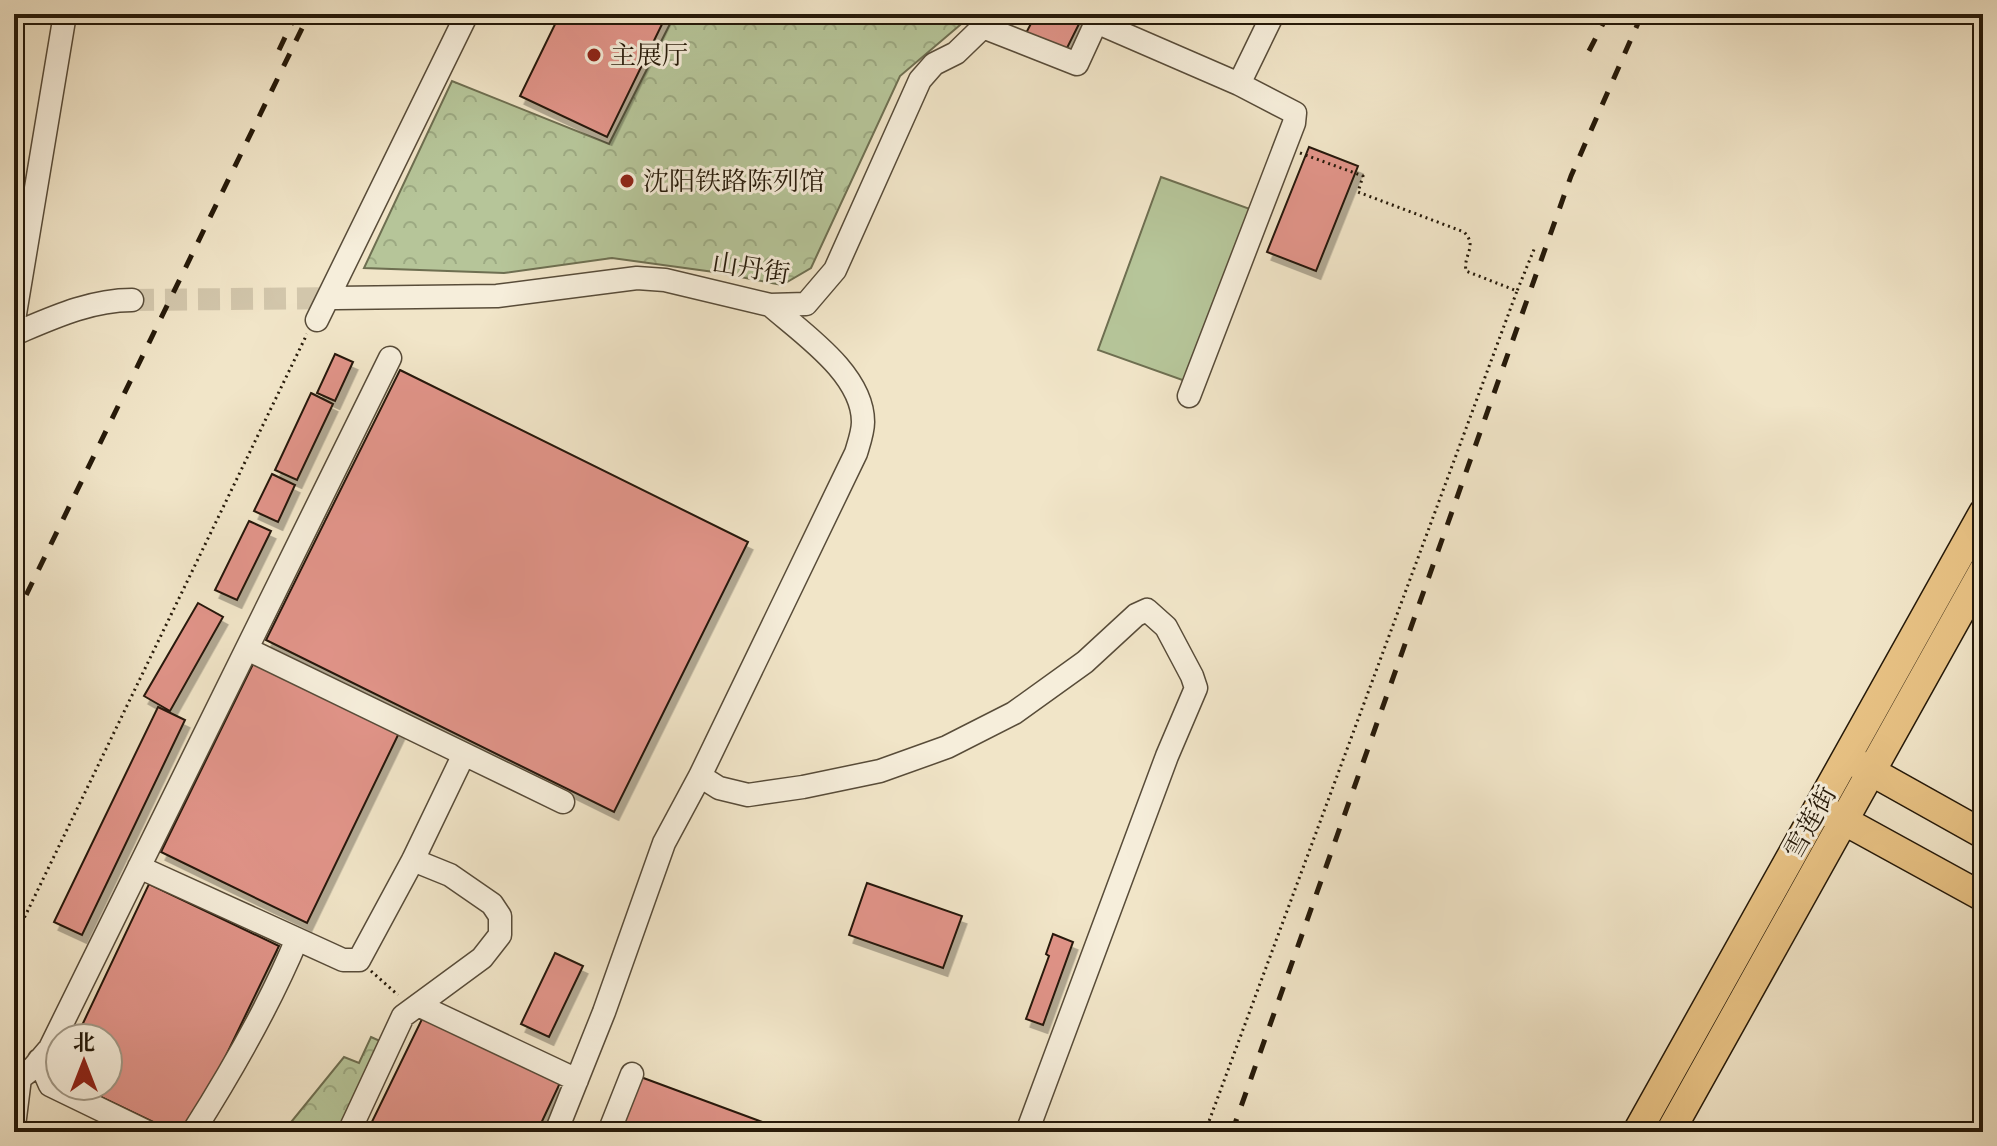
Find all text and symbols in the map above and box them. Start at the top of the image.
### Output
place label: 主展厅 [610,39,688,71]
marker: 主展厅 [585,46,603,64]
place label: 沈阳铁路陈列馆 [643,165,825,197]
marker: 沈阳铁路陈列馆 [618,172,636,190]
street label: 山丹街 [710,246,792,290]
street label: 雪莲街 [1777,780,1843,864]
north arrow [44,1022,124,1102]
text: 北 [73,1029,95,1056]

